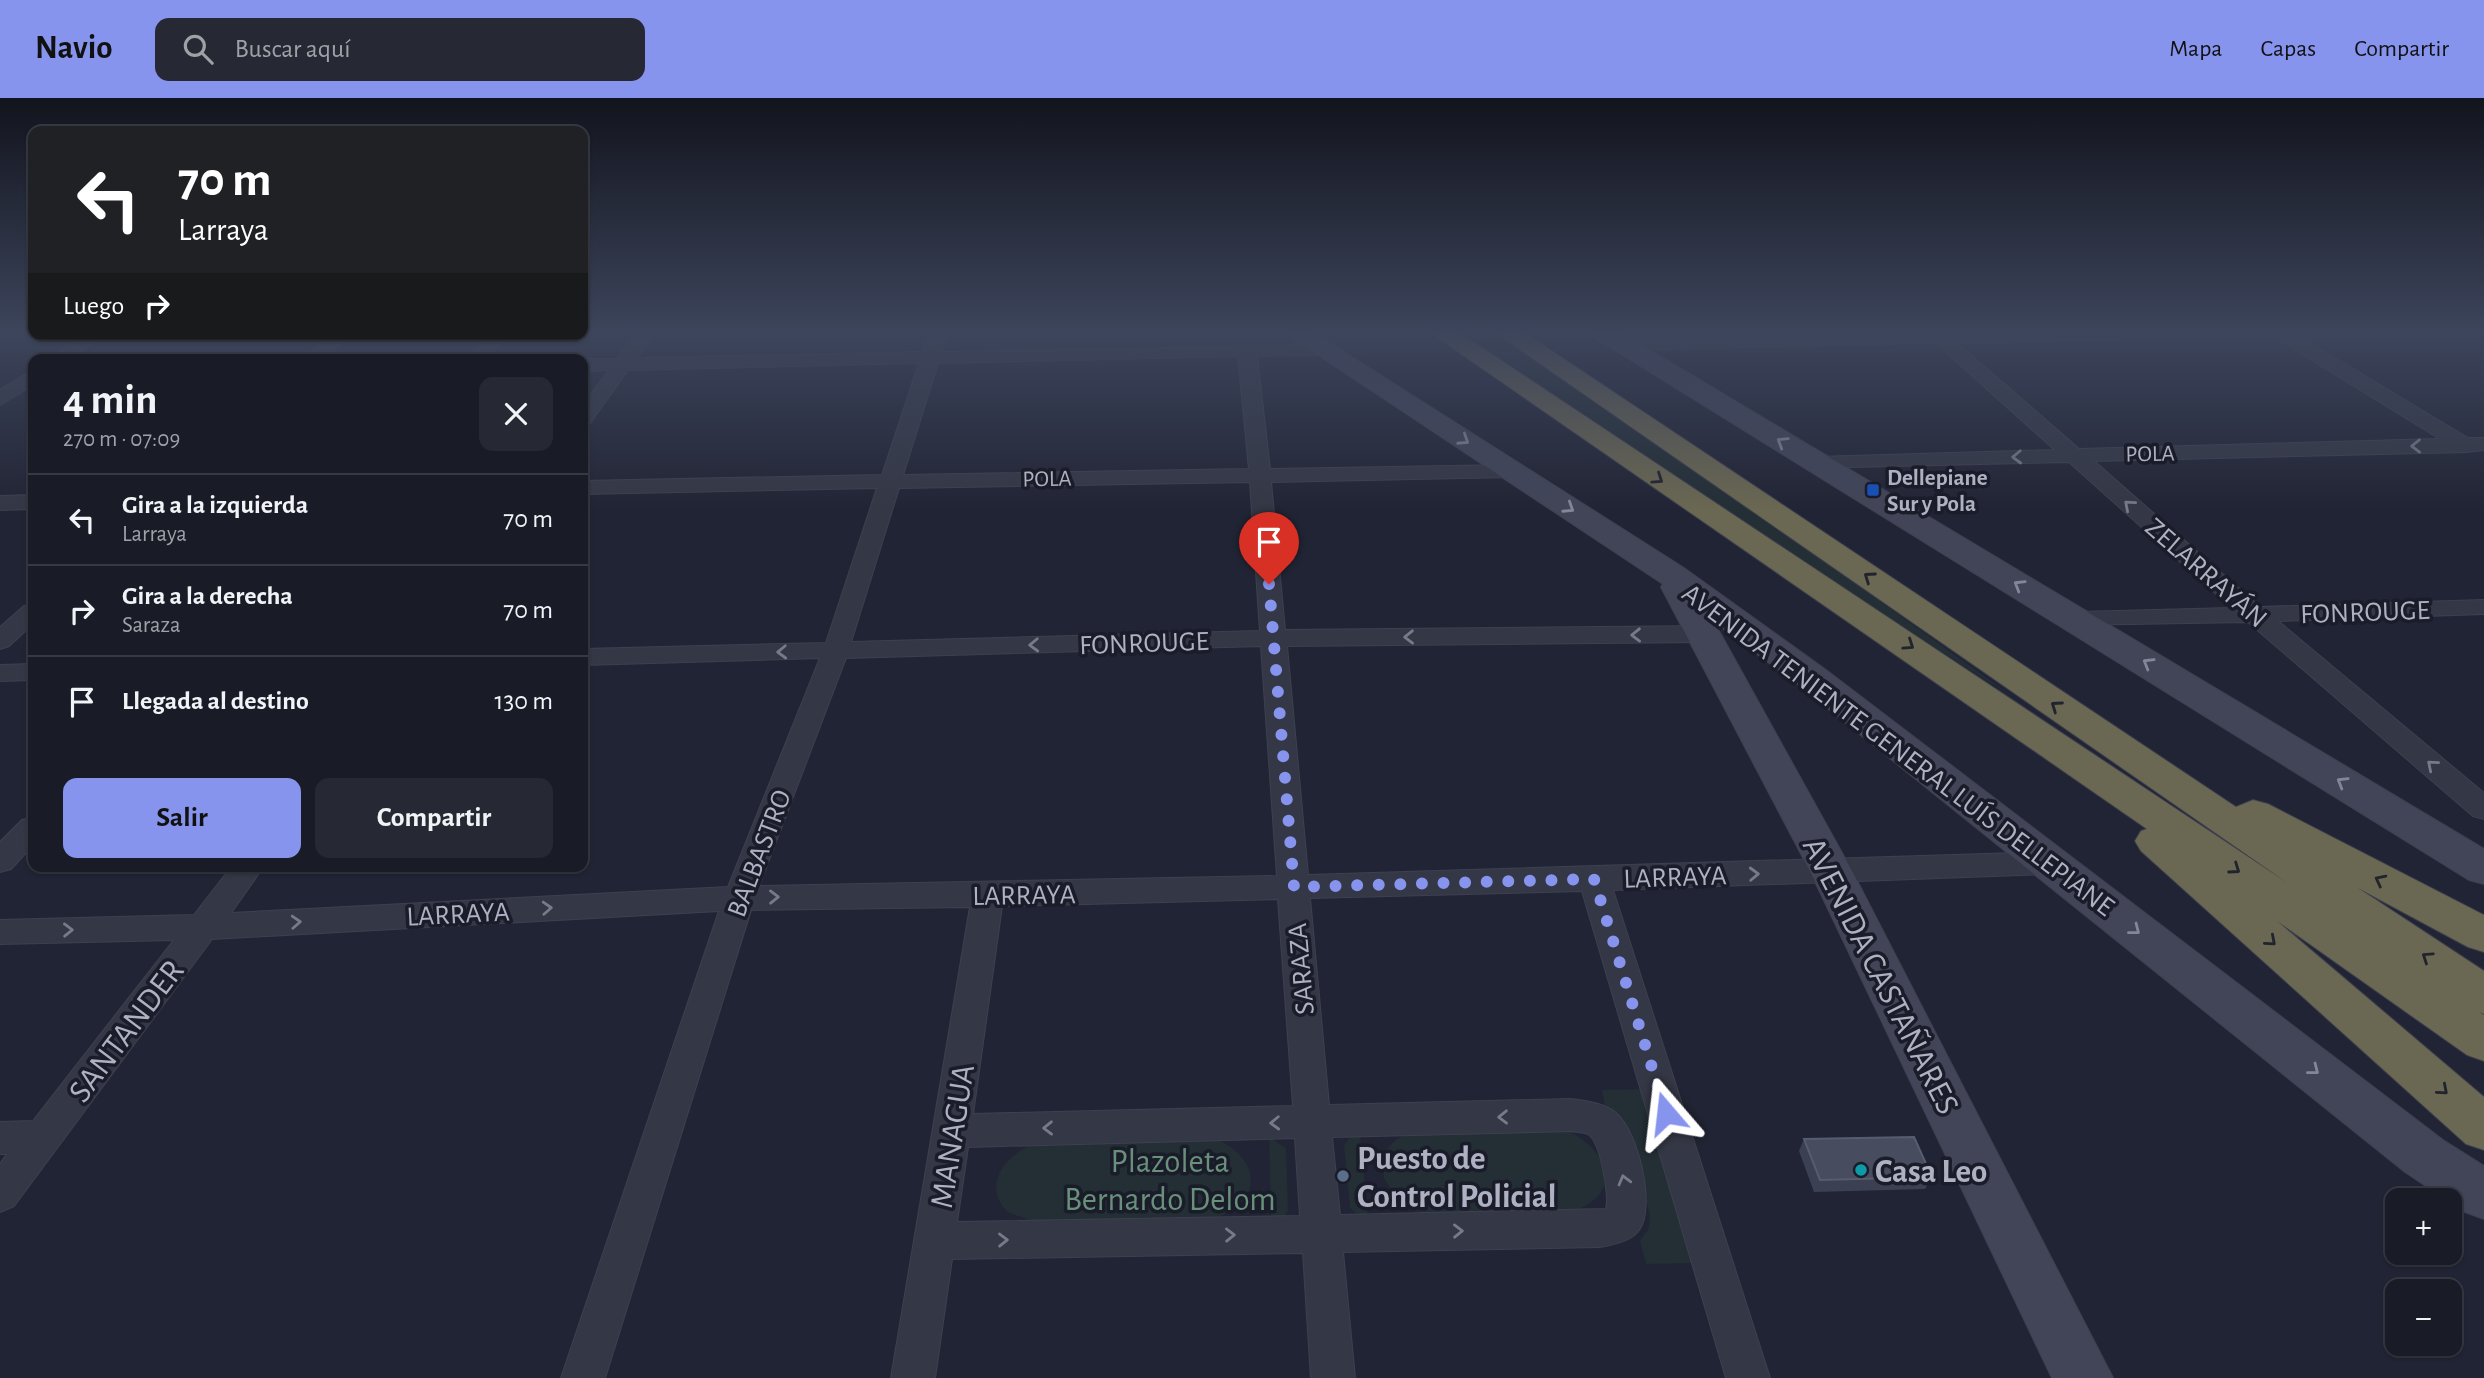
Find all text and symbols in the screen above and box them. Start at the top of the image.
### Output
search box [155,18,645,81]
icon: search [179,30,217,68]
text: Navio [35,32,113,65]
text: Buscar aquí [235,36,351,62]
text: Mapa [2169,37,2222,61]
text: Capas [2260,37,2316,61]
text: Compartir [2354,37,2449,61]
icon: left [63,154,154,245]
text: 70 m [178,156,272,205]
text: Larraya [178,214,268,246]
icon: right [138,287,176,325]
text: Luego [63,293,124,319]
button: close [479,377,553,451]
text: 4 min [63,379,158,421]
text: 270 m · 07:09 [63,428,180,451]
one-way arrow [1456,432,1469,445]
one-way arrow [1777,438,1790,451]
one-way arrow [2410,438,2421,454]
street label: POLA [2125,443,2175,466]
one-way arrow [2011,449,2022,464]
place label: Dellepiane Sur y Pola [1887,467,1988,516]
street label: POLA [1022,468,1072,491]
one-way arrow [1650,471,1663,484]
marker: Dellepiane Sur y Pola [1865,482,1881,498]
text: Gira a la izquierda [122,492,308,518]
one-way arrow [1561,500,1574,513]
icon: left [63,501,101,539]
one-way arrow [2125,501,2138,513]
text: 70 m [503,506,553,532]
street label: ZELARRAYÁN [2140,511,2274,634]
pin [1239,512,1299,584]
text: Larraya [122,523,187,546]
icon: arrive [1250,523,1288,561]
one-way arrow [1864,573,1877,585]
street label: AVENIDA TENIENTE GENERAL LUÍS DELLEPIANE [1677,577,2121,922]
one-way arrow [2014,580,2027,593]
text: Gira a la derecha [122,583,293,609]
icon: right [63,592,101,630]
text: 70 m [503,597,553,623]
street label: FONROUGE [2300,597,2430,629]
text: Saraza [122,614,181,637]
one-way arrow [1630,627,1641,643]
street label: FONROUGE [1079,628,1209,660]
one-way arrow [1403,629,1413,645]
one-way arrow [1029,637,1040,652]
one-way arrow [1901,637,1914,650]
one-way arrow [777,644,788,659]
one-way arrow [2143,659,2156,672]
icon: arrive [63,683,101,721]
text: Llegada al destino [122,688,309,714]
text: 130 m [495,688,553,714]
one-way arrow [2051,702,2064,715]
one-way arrow [2427,761,2440,773]
button: Salir [63,778,301,858]
button: Compartir [315,778,553,858]
one-way arrow [2337,778,2350,791]
street label: BALBASTRO [723,786,797,921]
street label: AVENIDA CASTAÑARES [1796,831,1967,1120]
one-way arrow [2227,861,2240,874]
street label: LARRAYA [1623,862,1727,894]
one-way arrow [1749,866,1760,881]
one-way arrow [2375,875,2387,889]
street label: LARRAYA [972,881,1076,911]
one-way arrow [770,889,780,905]
street label: LARRAYA [406,898,510,932]
one-way arrow [542,901,553,916]
one-way arrow [290,915,301,930]
one-way arrow [2127,921,2139,934]
street label: SARAZA [1284,922,1320,1016]
one-way arrow [63,923,74,938]
one-way arrow [2263,933,2276,945]
one-way arrow [2422,952,2435,965]
street label: SANTANDER [63,954,191,1109]
one-way arrow [2307,1061,2319,1074]
street label: MANAGUA [926,1062,981,1211]
position arrow [1629,1076,1703,1150]
one-way arrow [2434,1082,2447,1094]
one-way arrow [1497,1109,1507,1125]
one-way arrow [1269,1115,1280,1130]
one-way arrow [1042,1121,1053,1136]
place label: Puesto de Control Policial [1357,1143,1556,1214]
park label: Plazoleta Bernardo Delom [1064,1146,1276,1217]
place label: Casa Leo [1875,1156,1987,1189]
marker: Casa Leo [1853,1162,1869,1178]
marker: Puesto de Control Policial [1335,1168,1351,1184]
one-way arrow [1617,1174,1632,1186]
map controls [2385,1188,2462,1356]
button: + [2385,1188,2462,1265]
one-way arrow [1452,1224,1463,1239]
one-way arrow [1225,1227,1236,1243]
one-way arrow [997,1232,1008,1247]
button: − [2385,1279,2462,1356]

